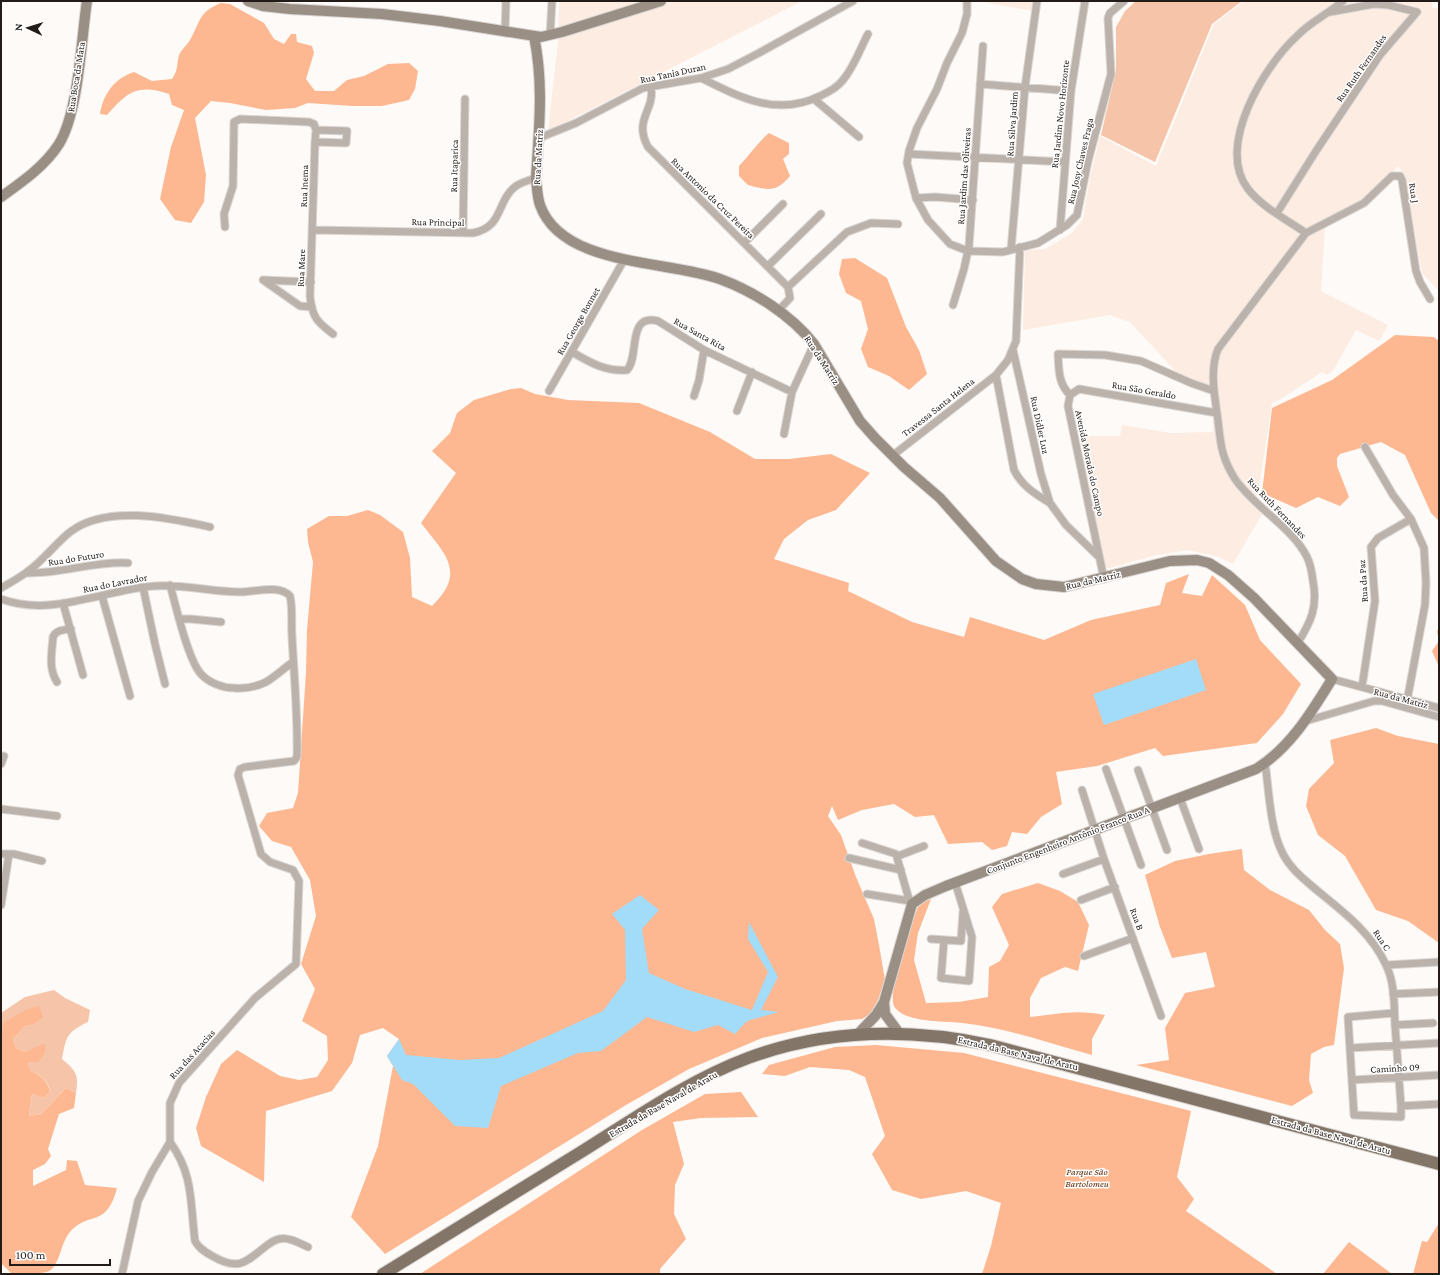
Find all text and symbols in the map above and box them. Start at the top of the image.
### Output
north arrow [8,8,48,48]
text: N [12,23,24,31]
street label: Rua Ruth Fernandes [1334,32,1389,104]
street label: Rua Boca da Mata [65,41,87,113]
street label: Rua Jardim Novo Horizonte [1049,59,1071,169]
street label: Rua Tania Duran [639,61,707,85]
street label: Rua Silva Jardim [1004,91,1020,157]
street label: Rua Josy Chaves Fraga [1065,116,1095,205]
street label: Rua Jardim das Oliveiras [955,127,973,225]
street label: Rua da Matriz [531,129,545,185]
street label: Rua Itaparica [448,139,460,193]
street label: Rua Antonio da Cruz Pereira [669,155,757,241]
street label: Rua Inema [298,164,310,208]
street label: Rua J [1407,182,1421,204]
street label: Rua Principal [411,216,465,228]
street label: Rua Mare [295,248,307,287]
street label: Rua George Bonnet [554,285,602,357]
street label: Rua Santa Rita [672,315,728,353]
street label: Rua da Matriz [802,334,842,386]
street label: Travessa Santa Helena [900,375,977,439]
street label: Rua São Geraldo [1111,379,1177,401]
street label: Rua Didler Luz [1029,395,1051,455]
street label: Avenida Morada do Campo [1073,409,1107,517]
street label: Rua Ruth Fernandes [1245,475,1309,541]
street label: Rua do Futuro [47,548,105,568]
street label: Rua da Paz [1356,559,1370,603]
street label: Rua da Matriz [1065,568,1121,592]
street label: Rua do Lavrador [82,571,149,595]
street label: Rua da Matriz [1373,685,1429,711]
street label: Conjunto Engenheiro Antônio Franco Rua A [985,804,1152,877]
street label: Rua B [1128,906,1146,932]
street label: Rua C [1371,927,1393,953]
street label: Rua das Acacias [167,1027,217,1081]
street label: Estrada da Base Naval de Aratu [957,1034,1080,1072]
street label: Caminho 09 [1370,1061,1420,1075]
street label: Estrada da Base Naval de Aratu [607,1068,720,1140]
street label: Estrada da Base Naval de Aratu [1270,1114,1393,1156]
park label: Parque São Bartolomeu [1065,1166,1109,1189]
scale bar [10,1241,110,1267]
text: 100 m [16,1248,46,1262]

